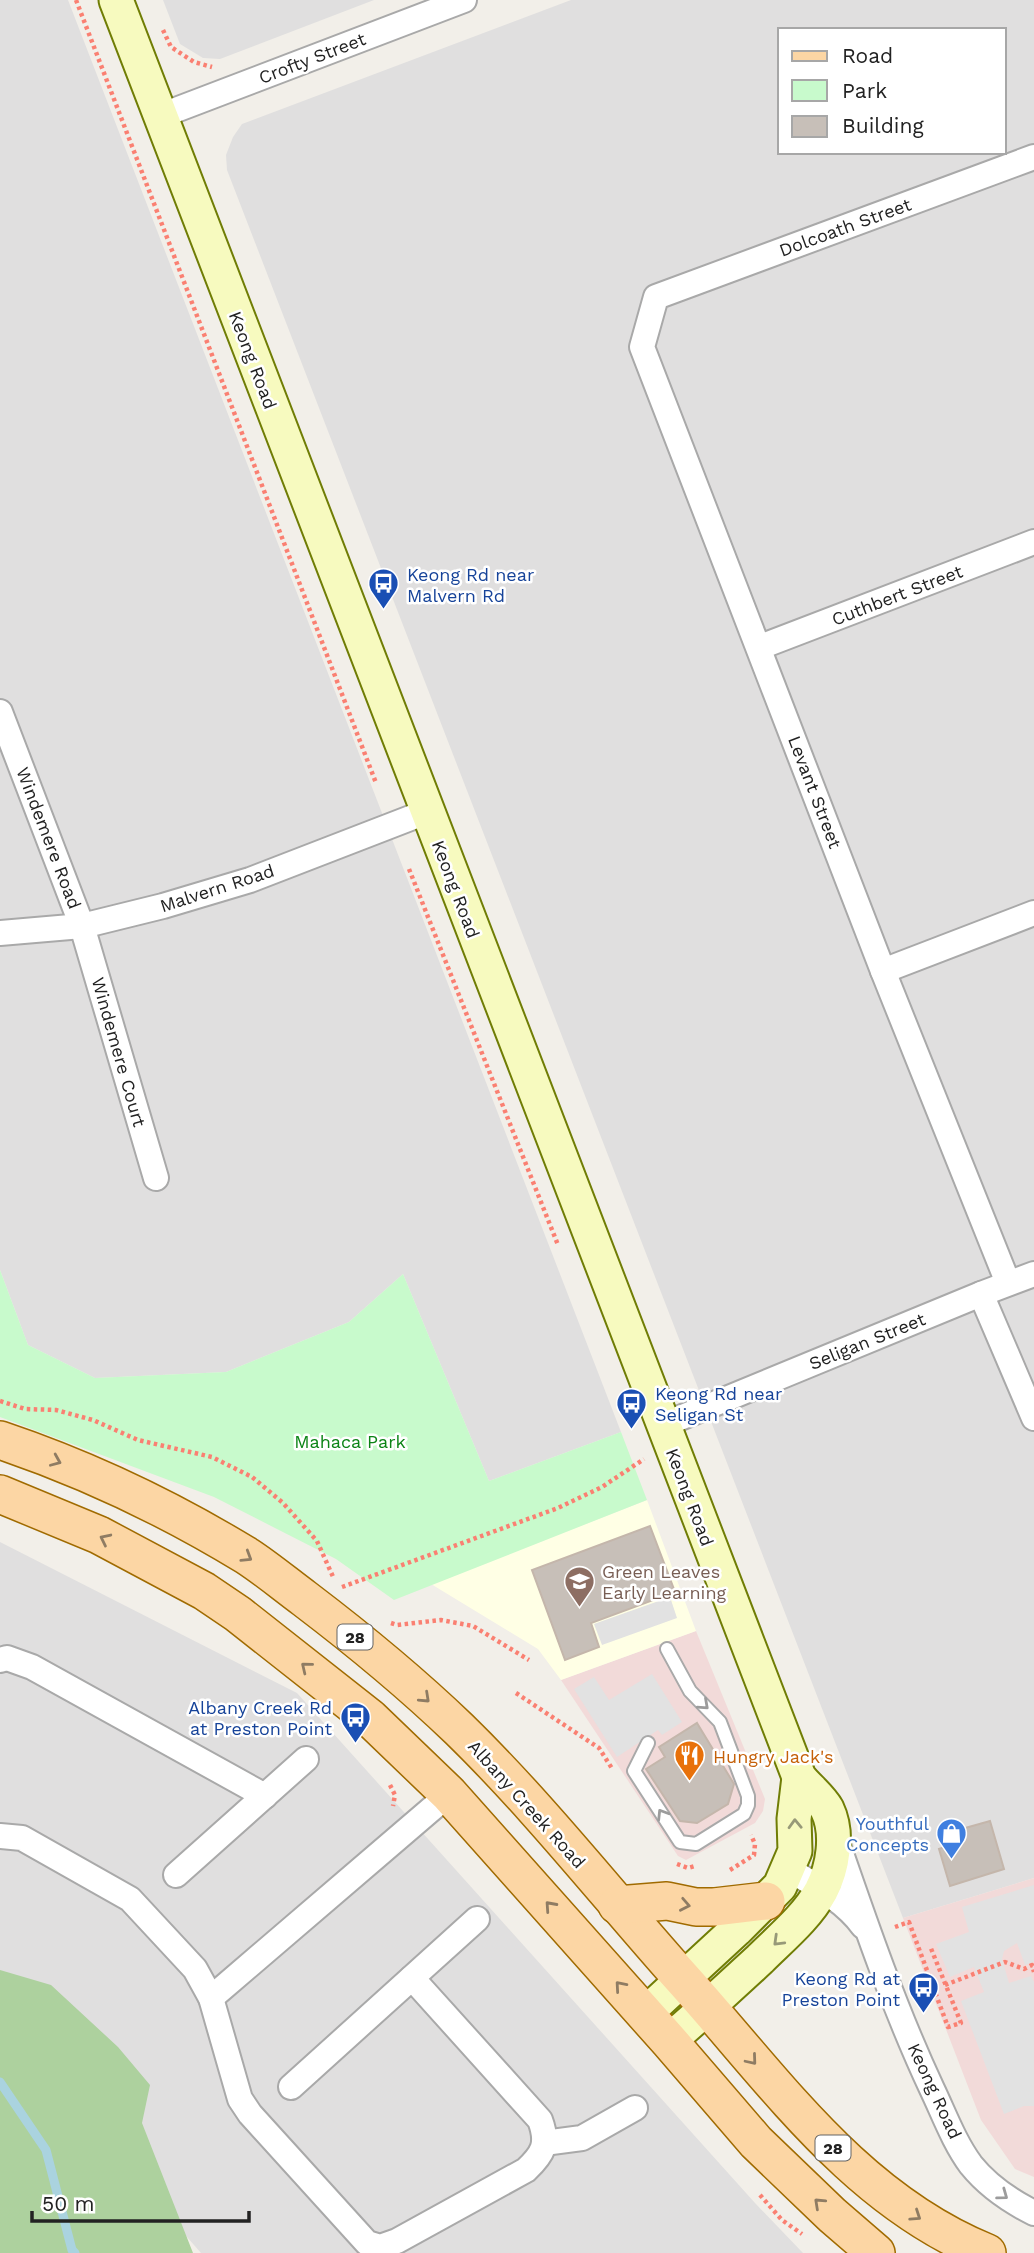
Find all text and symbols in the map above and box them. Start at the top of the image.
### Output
street label: Crofty Street [256,28,369,88]
legend [778,28,1006,154]
text: Road [842,43,893,68]
text: Park [842,78,887,103]
text: Building [842,113,924,138]
street label: Dolcoath Street [776,193,914,261]
street label: Keong Road [225,308,281,412]
street label: Cuthbert Street [829,560,966,630]
place label: Keong Rd near Malvern Rd [407,564,534,606]
bus stop icon: Keong Rd near Malvern Rd [367,567,401,611]
street label: Levant Street [784,733,846,852]
street label: Windemere Road [12,764,86,912]
street label: Keong Road [428,837,484,941]
street label: Malvern Road [157,860,277,916]
street label: Windemere Court [88,975,151,1130]
street label: Seligan Street [806,1308,929,1374]
place label: Keong Rd near Seligan St [655,1383,782,1425]
bus stop icon: Keong Rd near Seligan St [615,1386,649,1430]
park label: Mahaca Park [294,1431,406,1452]
street label: Keong Road [662,1445,718,1549]
one-way arrow [49,1453,61,1467]
one-way arrow [100,1533,112,1547]
one-way arrow [240,1549,253,1562]
place label: Green Leaves Early Learning [602,1561,727,1603]
school or university icon: Green Leaves Early Learning [562,1564,596,1608]
road number: 28 [338,1624,372,1650]
one-way arrow [302,1663,314,1676]
one-way arrow [417,1690,430,1702]
place label: Albany Creek Rd at Preston Point [188,1697,332,1739]
one-way arrow [696,1697,709,1709]
bus stop icon: Albany Creek Rd at Preston Point [338,1700,372,1744]
street label: Albany Creek Road [464,1736,590,1872]
restaurant icon: Hungry Jack's [673,1739,707,1783]
place label: Hungry Jack's [713,1746,834,1767]
one-way arrow [657,1809,670,1822]
place label: Youthful Concepts [846,1813,929,1855]
shop icon: Youthful Concepts [935,1816,969,1860]
one-way arrow [787,1818,803,1829]
one-way arrow [679,1896,691,1911]
one-way arrow [545,1902,558,1915]
one-way arrow [773,1933,786,1946]
place label: Keong Rd at Preston Point [782,1968,900,2010]
bus stop icon: Keong Rd at Preston Point [906,1971,940,2015]
one-way arrow [615,1981,628,1994]
street label: Keong Road [904,2040,966,2142]
one-way arrow [744,2051,756,2064]
road number: 28 [816,2136,850,2160]
scale bar [32,2180,248,2224]
one-way arrow [996,2187,1008,2199]
text: 50 m [42,2191,94,2216]
one-way arrow [814,2199,827,2212]
one-way arrow [908,2208,921,2220]

